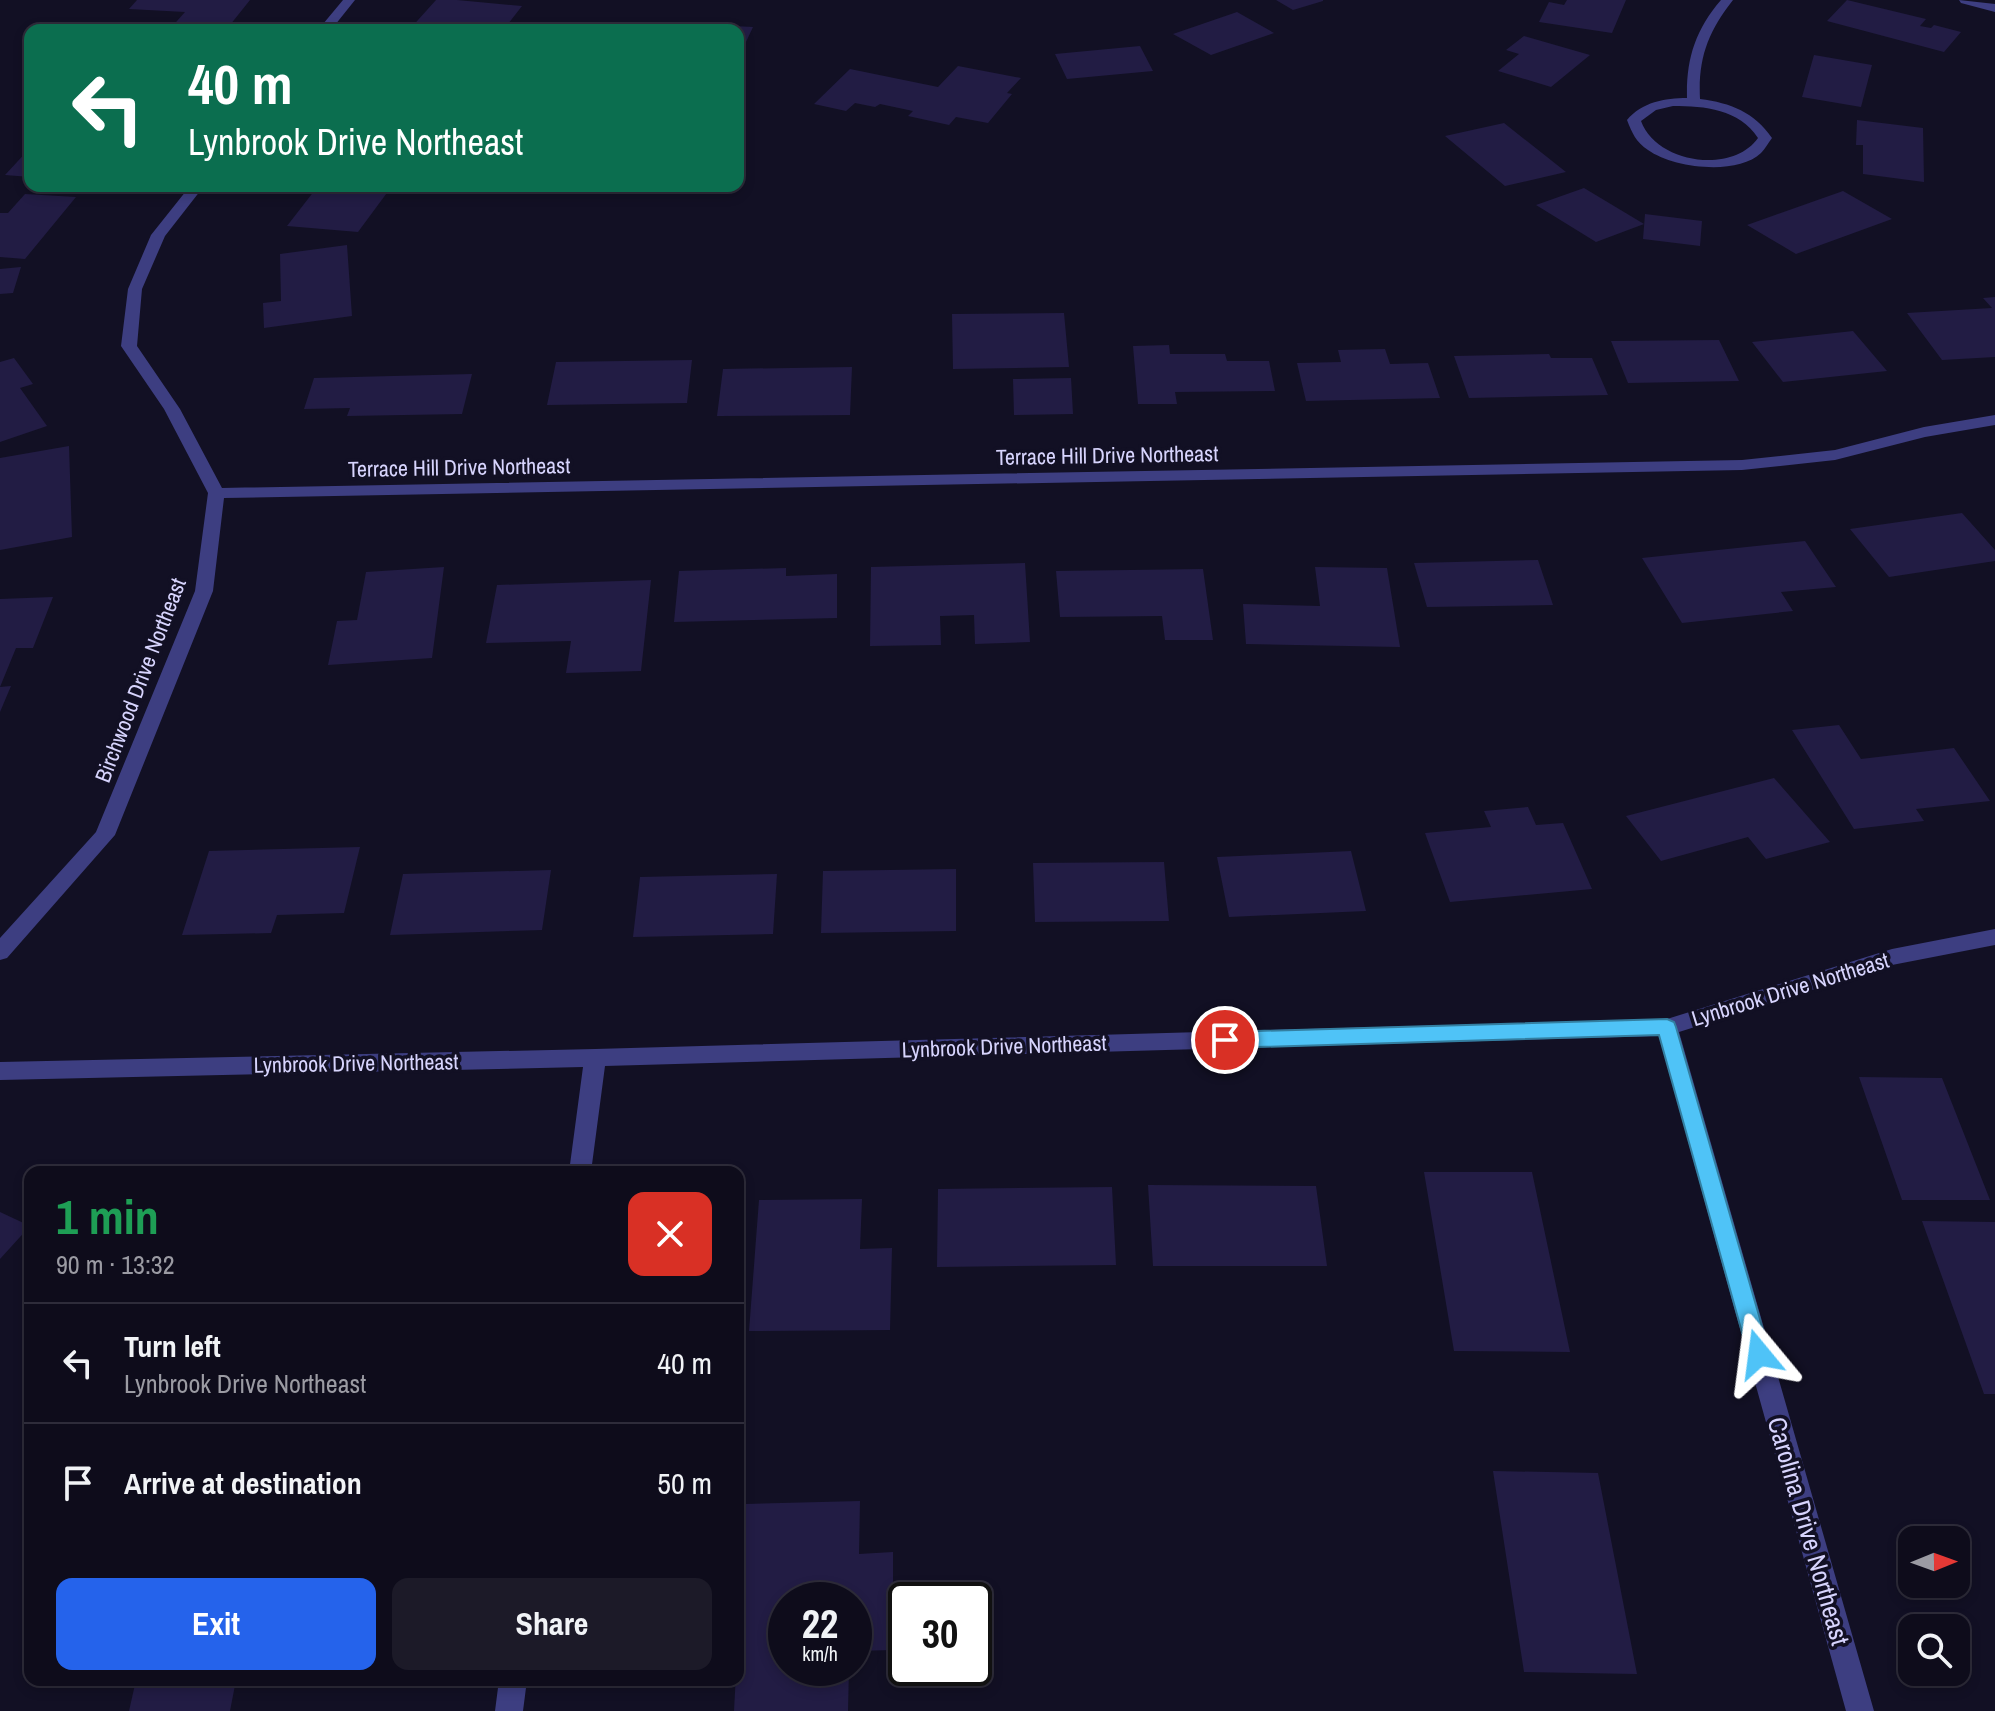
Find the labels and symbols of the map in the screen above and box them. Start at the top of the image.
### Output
street label: Terrace Hill Drive Northeast [995,438,1219,472]
street label: Terrace Hill Drive Northeast [347,450,571,484]
street label: Birchwood Drive Northeast [87,574,193,786]
street label: Lynbrook Drive Northeast [1688,945,1892,1033]
pin [1191,1006,1259,1074]
street label: Lynbrook Drive Northeast [901,1027,1107,1065]
street label: Lynbrook Drive Northeast [253,1046,459,1080]
position arrow [1717,1312,1801,1396]
street label: Carolina Drive Northeast [1760,1413,1858,1649]
north arrow [1898,1526,1970,1598]
speed limit sign: 30 [888,1582,992,1686]

